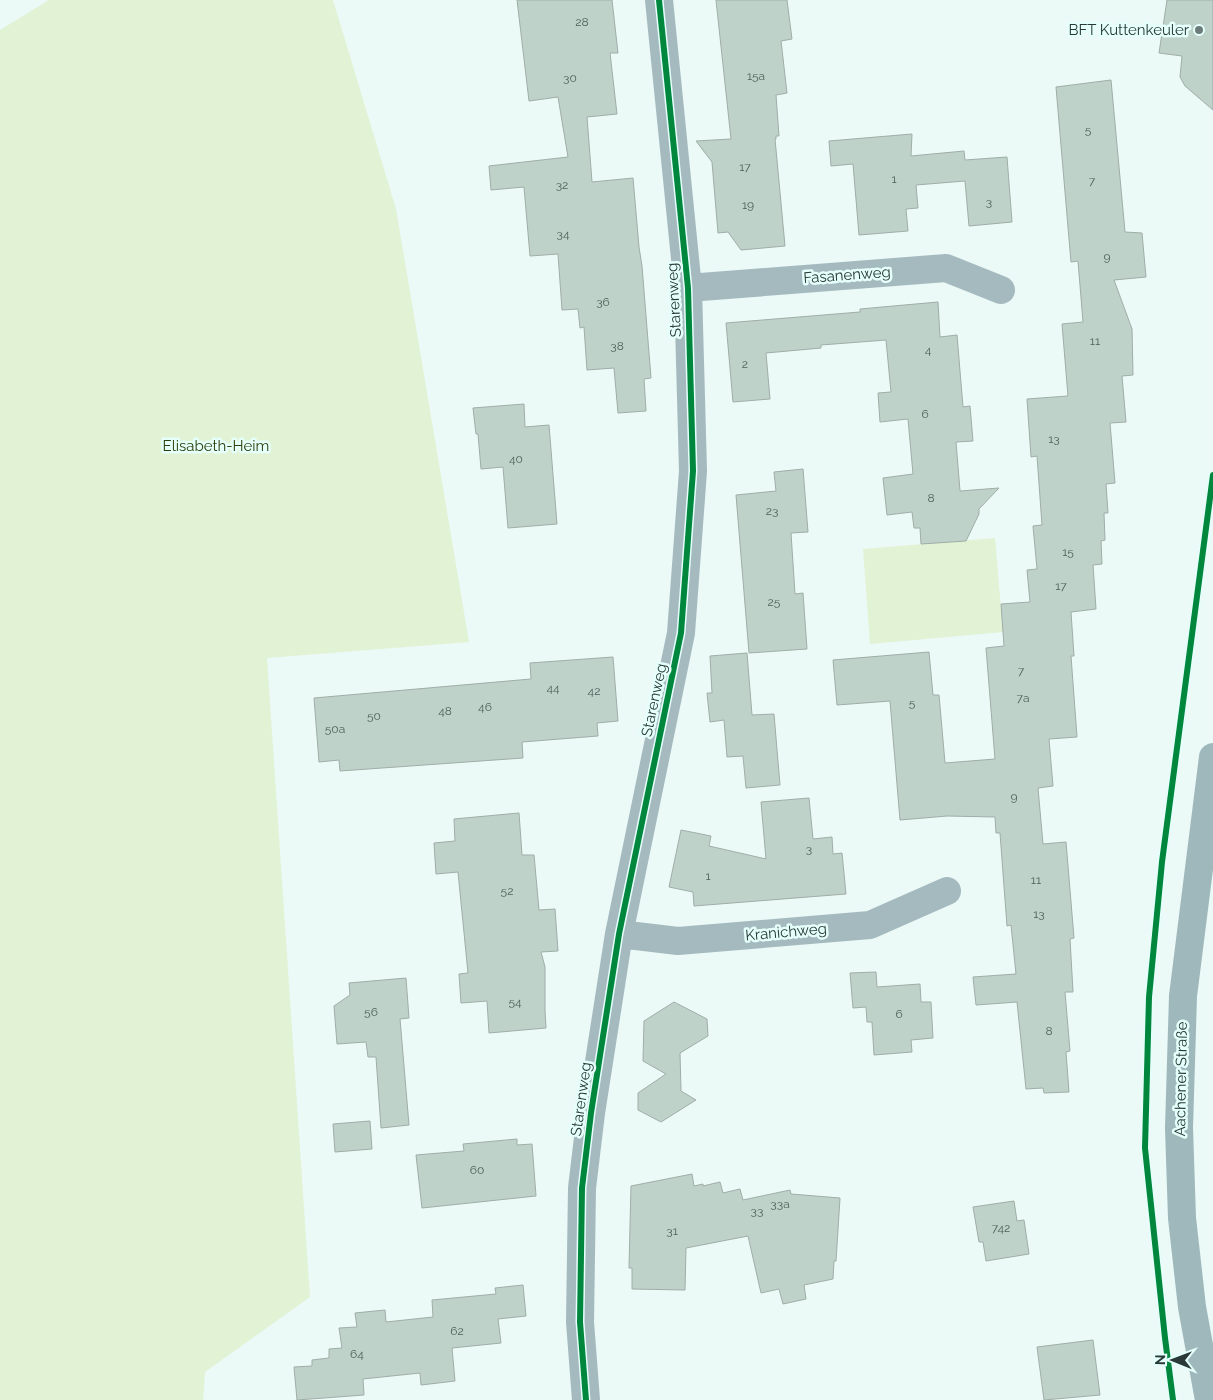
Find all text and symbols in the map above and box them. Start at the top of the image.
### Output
house number: 28 [575,15,589,29]
place label: BFT Kuttenkeuler [1068,21,1190,39]
marker: BFT Kuttenkeuler [1193,24,1205,36]
house number: 15a [747,69,765,83]
house number: 30 [563,71,577,85]
house number: 5 [1085,123,1092,137]
house number: 17 [739,160,751,174]
house number: 1 [891,172,897,186]
house number: 7 [1089,174,1096,188]
house number: 32 [556,178,568,192]
house number: 3 [986,195,992,209]
house number: 19 [742,198,754,212]
house number: 34 [557,227,570,241]
house number: 9 [1103,250,1111,264]
street label: Starenweg [663,262,685,338]
street label: Fasanenweg [803,263,891,287]
house number: 36 [596,295,610,309]
house number: 11 [1090,334,1100,348]
house number: 38 [610,339,624,353]
house number: 4 [925,343,932,357]
house number: 2 [742,357,748,371]
house number: 6 [921,407,929,421]
house number: 13 [1048,432,1060,446]
park label: Elisabeth-Heim [163,437,269,455]
house number: 40 [509,452,523,466]
house number: 8 [927,491,935,505]
house number: 23 [766,504,778,518]
house number: 15 [1062,545,1074,559]
house number: 17 [1055,579,1067,593]
house number: 25 [768,595,781,609]
street label: Starenweg [637,662,671,738]
house number: 7 [1018,664,1025,678]
house number: 44 [546,681,560,695]
house number: 42 [588,684,600,698]
house number: 7a [1017,691,1029,705]
house number: 5 [909,696,916,710]
house number: 46 [478,700,492,714]
house number: 48 [438,704,452,718]
house number: 50 [367,709,381,723]
house number: 50a [325,722,345,736]
house number: 9 [1010,790,1018,804]
house number: 3 [806,842,812,856]
house number: 1 [705,869,711,883]
house number: 11 [1031,873,1041,887]
house number: 52 [501,884,513,898]
house number: 13 [1033,907,1045,921]
street label: Kranichweg [744,919,828,945]
house number: 54 [508,995,522,1009]
house number: 56 [364,1005,378,1019]
house number: 6 [895,1007,903,1021]
street label: Aachener Straße [1171,1021,1191,1137]
house number: 8 [1045,1024,1053,1038]
street label: Starenweg [567,1061,595,1137]
house number: 60 [470,1163,484,1177]
house number: 33a [770,1197,790,1211]
house number: 33 [751,1204,763,1218]
house number: 742 [992,1221,1010,1235]
house number: 31 [666,1224,678,1238]
house number: 62 [450,1324,464,1338]
north arrow [1148,1335,1198,1385]
house number: 64 [350,1347,364,1361]
text: N [1152,1354,1168,1365]

